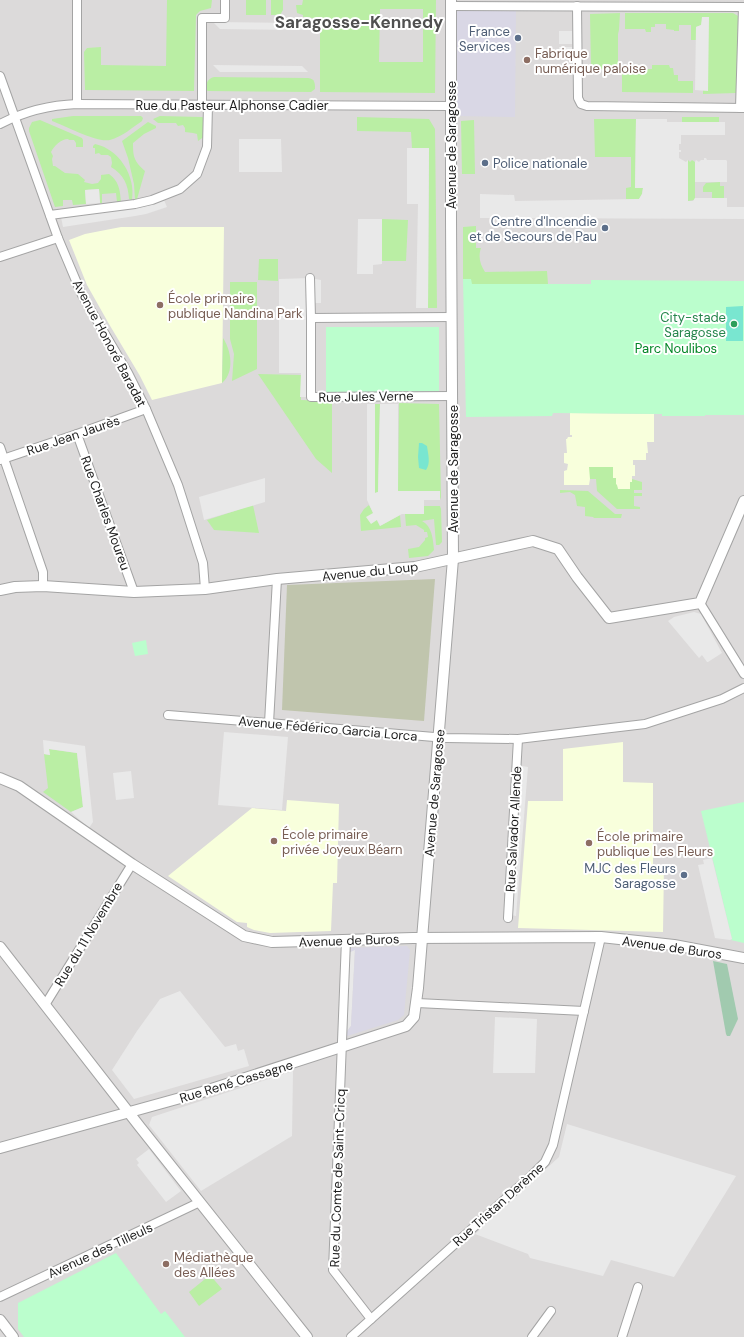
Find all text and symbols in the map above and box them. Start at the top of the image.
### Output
district label: Saragosse-Kennedy [275,11,443,33]
place label: France Services [459,23,510,55]
marker: France Services [513,33,523,43]
place label: Fabrique numérique paloise [535,45,646,77]
marker: Fabrique numérique paloise [522,55,532,65]
street label: Avenue de Saragosse [443,81,460,209]
street label: Rue du Pasteur Alphonse Cadier [135,97,329,114]
place label: Police nationale [493,155,587,172]
marker: Police nationale [480,158,490,168]
place label: Centre d'Incendie et de Secours de Pau [469,213,597,245]
marker: Centre d'Incendie et de Secours de Pau [600,223,610,233]
street label: Avenue Honoré Baradat [69,277,150,410]
place label: École primaire publique Nandina Park [168,289,303,322]
marker: École primaire publique Nandina Park [155,300,165,310]
place label: City-stade Saragosse [660,309,726,341]
marker: City-stade Saragosse [729,319,739,329]
park label: Parc Noulibos [635,340,717,357]
street label: Rue Jules Verne [318,387,414,406]
street label: Avenue de Saragosse [445,405,462,533]
street label: Rue Jean Jaurès [24,412,122,459]
street label: Rue Charles Moureu [77,454,134,573]
street label: Avenue du Loup [321,558,419,585]
street label: Avenue Fédérico Garcia Lorca [238,712,418,745]
street label: Avenue de Saragosse [420,728,449,858]
street label: Rue Salvador Allende [502,766,525,892]
place label: École primaire privée Joyeux Béarn [282,825,402,858]
place label: École primaire publique Les Fleurs [597,827,713,860]
marker: École primaire privée Joyeux Béarn [269,836,279,846]
marker: École primaire publique Les Fleurs [584,838,594,848]
place label: MJC des Fleurs Saragosse [584,860,676,892]
marker: MJC des Fleurs Saragosse [679,870,689,880]
street label: Rue du 11 Novembre [51,879,126,989]
street label: Avenue de Buros [298,930,400,951]
street label: Avenue de Buros [621,932,723,963]
street label: Rue René Cassagne [177,1056,295,1107]
street label: Rue du Comte de Saint-Cricq [326,1088,349,1268]
street label: Rue Tristan Derème [449,1159,548,1250]
street label: Avenue des Tilleuls [45,1219,155,1282]
place label: Médiathèque des Allées [174,1249,253,1281]
marker: Médiathèque des Allées [161,1259,171,1269]

